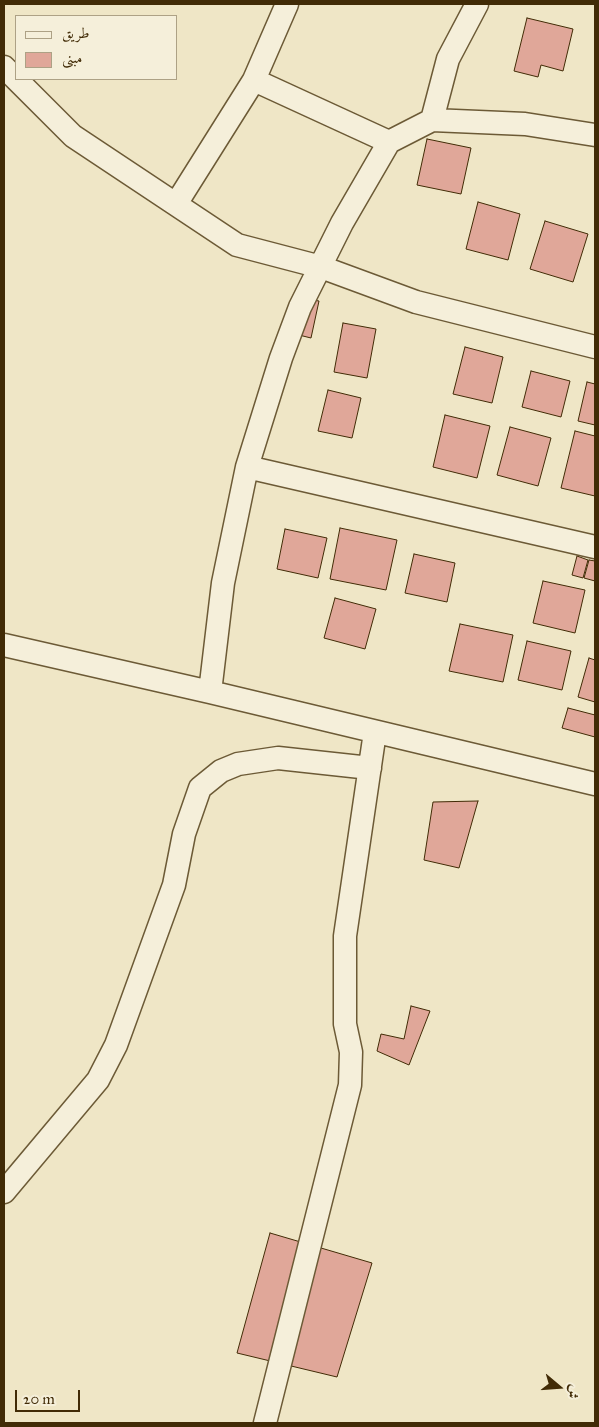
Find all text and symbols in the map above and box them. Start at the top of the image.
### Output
legend [15,15,178,80]
text: طريق [62,24,89,42]
text: مبنى [62,49,82,67]
north arrow [534,1362,584,1412]
scale bar [18,1380,82,1412]
text: ش [564,1383,584,1401]
text: 20 m [23,1390,55,1408]

